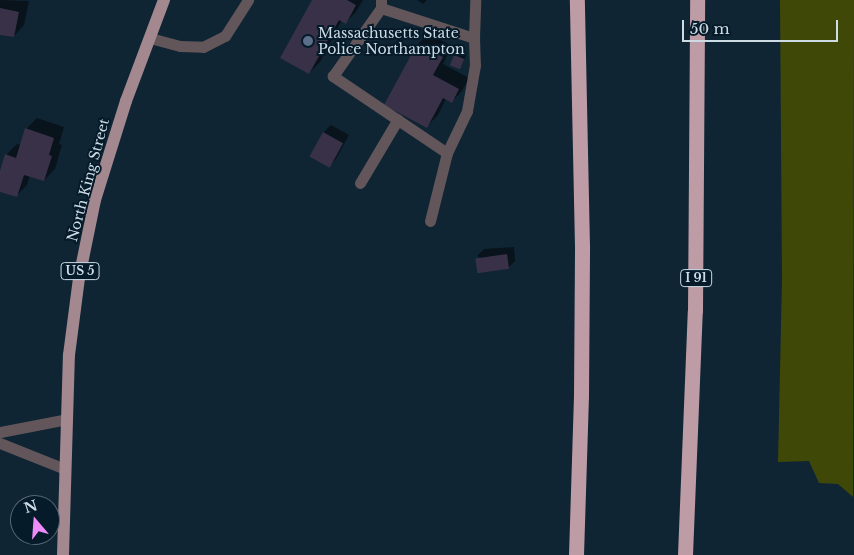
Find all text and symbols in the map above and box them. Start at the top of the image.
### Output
scale bar [684,10,840,42]
text: 50 m [690,19,730,38]
place label: Massachusetts State Police Northampton [318,25,465,58]
marker: Massachusetts State Police Northampton [302,35,314,47]
street label: North King Street [63,117,113,243]
road number: US 5 [60,262,100,280]
road number: I 91 [680,268,712,288]
north arrow [10,495,60,545]
text: N [22,496,40,517]

